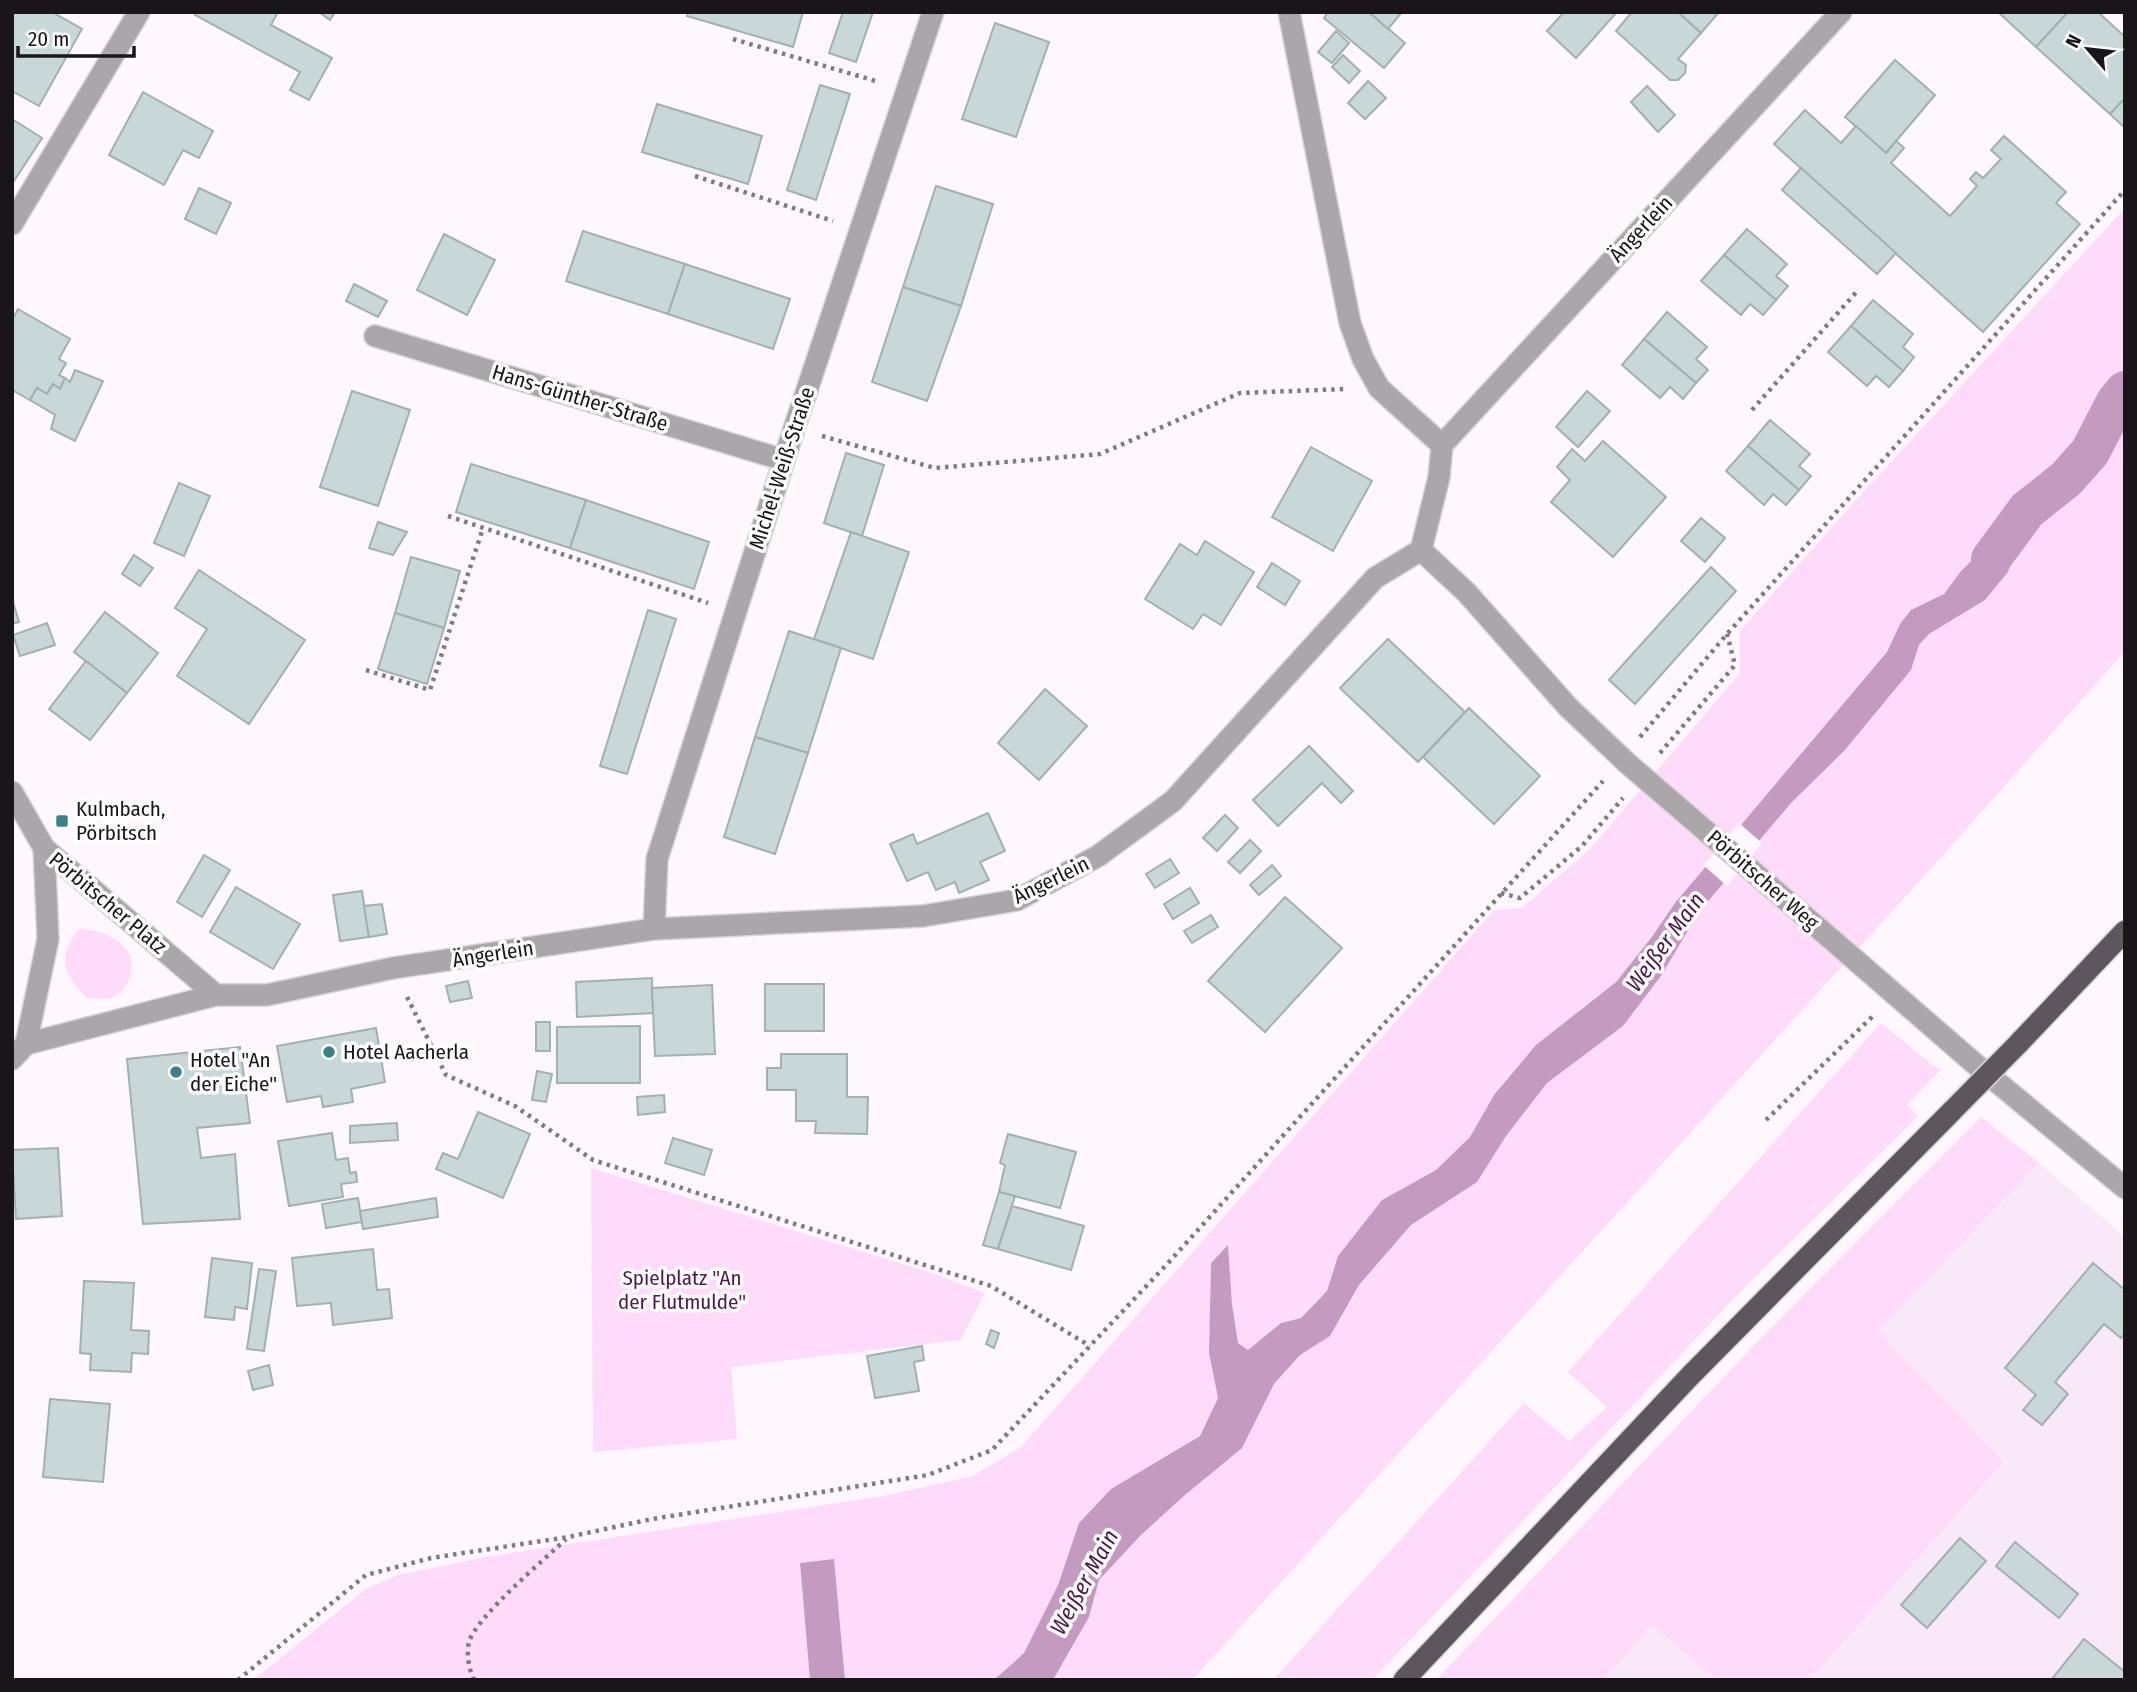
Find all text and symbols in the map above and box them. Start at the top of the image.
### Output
scale bar [18,14,133,58]
north arrow [2053,14,2123,84]
text: 20 m [28,26,69,52]
text: N [2061,31,2086,52]
street label: Ängerlein [1604,190,1678,268]
street label: Hans-Günther-Straße [489,359,671,437]
street label: Michel-Weiß-Straße [744,384,820,552]
place label: Kulmbach, Pörbitsch [76,796,165,846]
marker: Kulmbach, Pörbitsch [54,813,70,829]
street label: Pörbitscher Weg [1702,824,1824,936]
street label: Pörbitscher Platz [44,846,172,960]
street label: Ängerlein [1009,850,1093,910]
water label: Weißer Main [1620,887,1710,997]
street label: Ängerlein [451,935,535,973]
place label: Hotel Aacherla [343,1039,469,1065]
marker: Hotel Aacherla [321,1044,337,1060]
place label: Hotel "An der Eiche" [190,1047,277,1097]
marker: Hotel "An der Eiche" [168,1064,184,1080]
park label: Spielplatz "An der Flutmulde" [618,1265,746,1315]
water label: Weißer Main [1044,1525,1124,1639]

